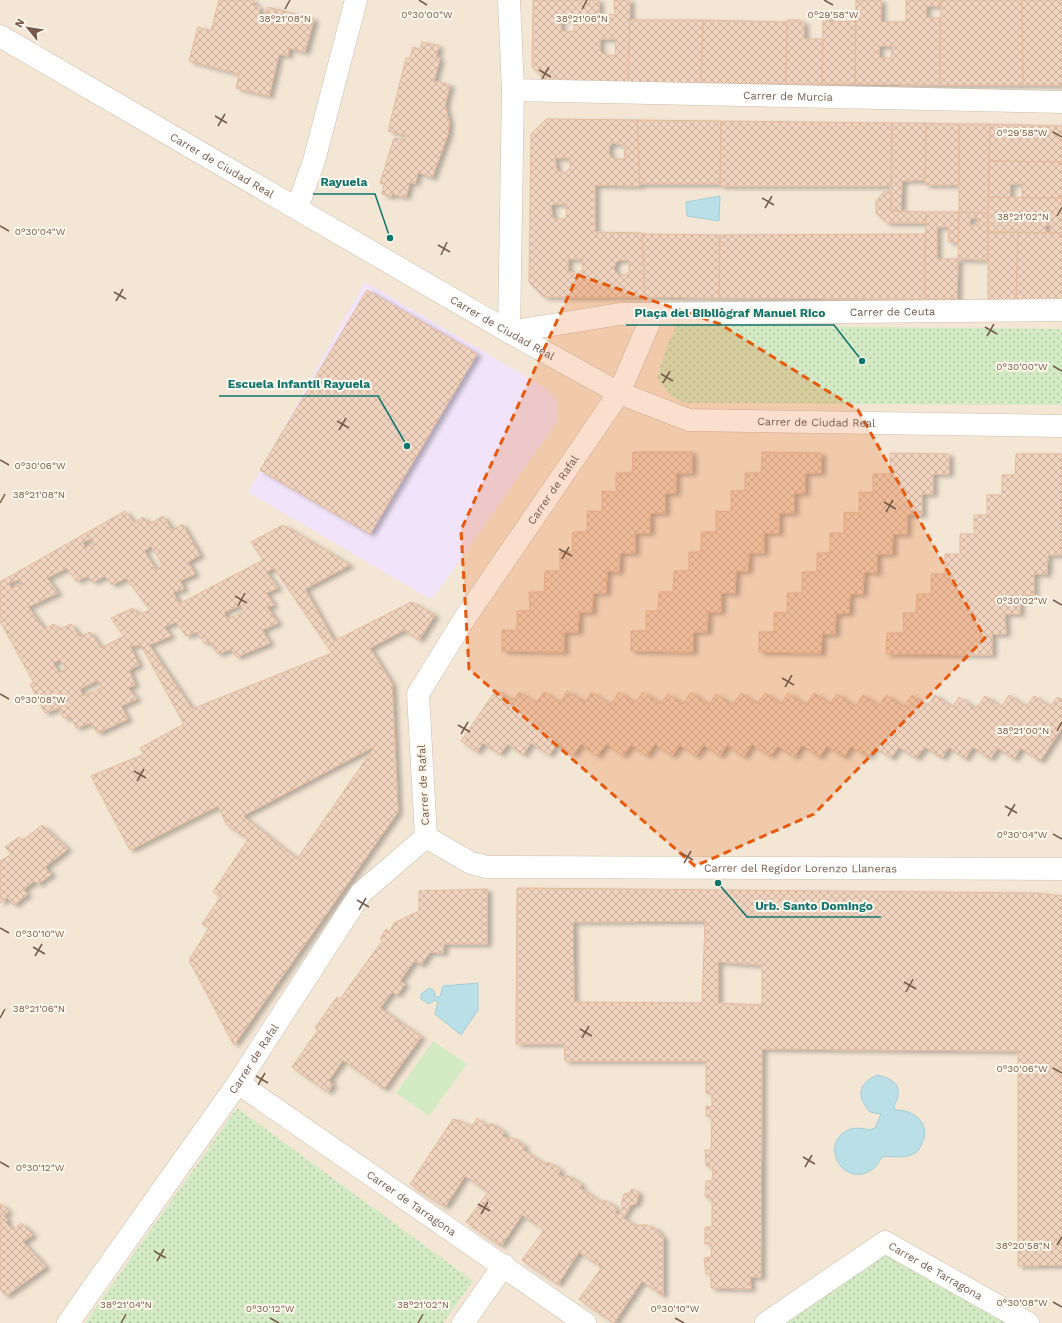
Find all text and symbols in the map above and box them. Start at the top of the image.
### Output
north arrow [8,8,48,48]
text: 0°30'00"W [401,9,453,20]
text: 0°29'58"W [808,9,859,20]
text: 38°21'08"N [259,13,311,24]
text: 38°21'06"N [556,13,608,24]
text: N [12,16,27,30]
street label: Carrer de Murcia [743,89,833,104]
text: 0°29'58"W [997,127,1048,138]
street label: Carrer de Ciudad Real [168,130,277,201]
callout: Rayuela [313,170,375,194]
text: Rayuela [321,175,368,189]
text: 38°21'02"N [997,211,1049,222]
text: 0°30'04"W [15,226,66,237]
street label: Carrer de Ciudad Real [448,293,557,363]
callout: Plaça del Bibliògraf Manuel Rico [626,301,834,325]
street label: Carrer de Ceuta [850,305,935,319]
text: Plaça del Bibliògraf Manuel Rico [635,306,825,320]
text: 0°30'00"W [996,361,1048,372]
callout: Escuela Infantil Rayuela [219,372,378,396]
text: Escuela Infantil Rayuela [228,377,370,391]
street label: Carrer de Ciudad Real [757,415,876,430]
street label: Carrer de Rafal [525,452,582,527]
text: 0°30'06"W [14,460,66,471]
text: 38°21'08"N [13,489,65,500]
text: 0°30'02"W [997,595,1048,606]
text: 0°30'08"W [14,694,66,705]
text: 38°21'00"N [997,725,1049,736]
street label: Carrer de Rafal [415,744,432,826]
text: 0°30'04"W [997,829,1048,840]
street label: Carrer del Regidor Lorenzo Llaneras [704,862,897,875]
callout: Urb. Santo Domingo [747,893,881,917]
text: Urb. Santo Domingo [755,899,873,913]
text: 0°30'10"W [16,928,65,939]
text: 38°21'06"N [13,1003,65,1014]
street label: Carrer de Rafal [226,1021,282,1097]
text: 0°30'06"W [996,1063,1048,1074]
text: 0°30'12"W [16,1162,65,1173]
street label: Carrer de Tarragona [364,1168,459,1239]
street label: Carrer de Tarragona [886,1239,985,1303]
text: 38°20'58"N [996,1240,1050,1251]
text: 0°30'08"W [996,1297,1048,1308]
text: 38°21'04"N [100,1299,152,1310]
text: 38°21'02"N [397,1299,449,1310]
text: 0°30'12"W [246,1303,295,1314]
text: 0°30'10"W [651,1303,700,1314]

